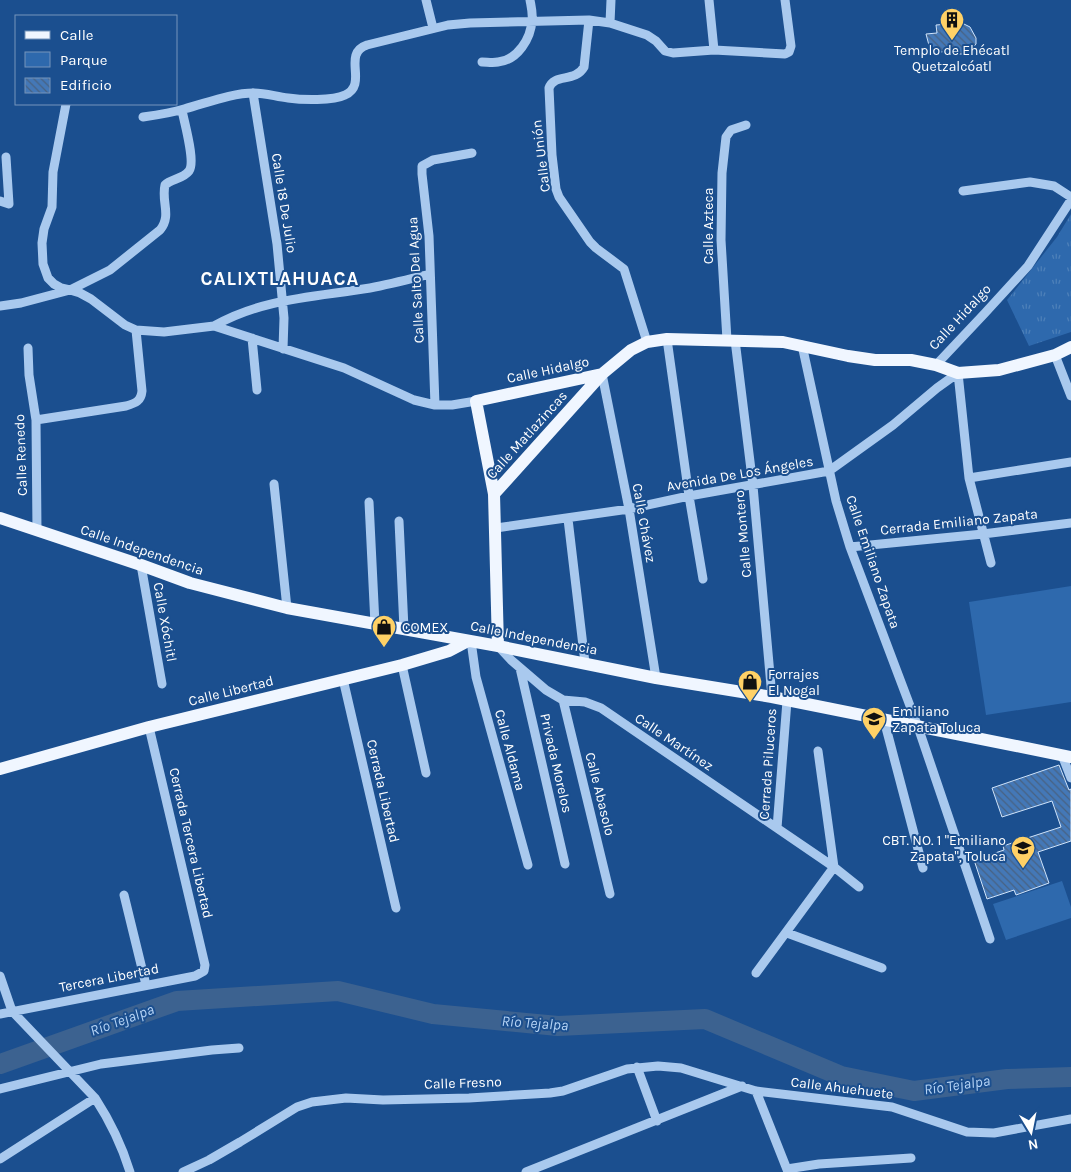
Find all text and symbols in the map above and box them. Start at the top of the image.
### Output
building icon: Templo de Ehécatl Quetzalcóatl [939,7,965,41]
legend [15,15,178,105]
text: Calle [60,26,94,44]
place label: Templo de Ehécatl Quetzalcóatl [894,42,1010,75]
text: Parque [60,51,108,69]
text: Edificio [60,76,112,94]
street label: Calle Unión [528,119,554,193]
street label: Calle 18 De Julio [268,152,300,254]
street label: Calle Azteca [700,188,717,264]
street label: Calle Salto Del Agua [404,216,428,344]
district label: CALIXTLAHUACA [201,268,359,290]
street label: Calle Hidalgo [925,281,995,353]
street label: Calle Hidalgo [505,353,591,387]
street label: Calle Matlazincas [483,387,571,483]
street label: Calle Renedo [11,414,31,496]
street label: Avenida De Los Ángeles [665,452,815,495]
street label: Calle Chávez [629,482,659,564]
street label: Calle Montero [731,490,755,578]
street label: Calle Emiliano Zapata [842,493,904,631]
street label: Cerrada Emiliano Zapata [879,505,1039,539]
street label: Calle Independencia [78,521,206,579]
street label: Calle Xóchitl [150,581,180,663]
shop icon: COMEX [371,614,397,648]
street label: Calle Independencia [469,617,599,659]
place label: COMEX [402,619,448,636]
place label: Forrajes El Nogal [768,666,820,699]
shop icon: Forrajes El Nogal [737,669,763,703]
street label: Calle Libertad [187,672,275,710]
place label: Emiliano Zapata Toluca [892,703,981,736]
school or university icon: Emiliano Zapata Toluca [861,706,887,740]
street label: Calle Aldama [491,708,529,792]
street label: Cerrada Piluceros [756,708,780,820]
street label: Calle Martínez [632,710,716,774]
street label: Privada Morelos [536,712,576,814]
street label: Cerrada Libertad [363,738,403,844]
street label: Calle Abasolo [581,751,619,837]
street label: Cerrada Tercera Libertad [165,766,217,920]
place label: CBT. NO. 1 "Emiliano Zapata", Toluca [882,832,1006,865]
school or university icon: CBT. NO. 1 "Emiliano Zapata", Toluca [1010,835,1036,869]
street label: Tercera Libertad [58,960,160,996]
water label: Río Tejalpa [88,1000,156,1040]
water label: Río Tejalpa [501,1012,569,1034]
water label: Río Tejalpa [923,1071,991,1099]
street label: Calle Fresno [424,1073,502,1093]
street label: Calle Ahuehuete [790,1073,894,1103]
north arrow [1006,1107,1056,1157]
text: N [1027,1135,1040,1154]

